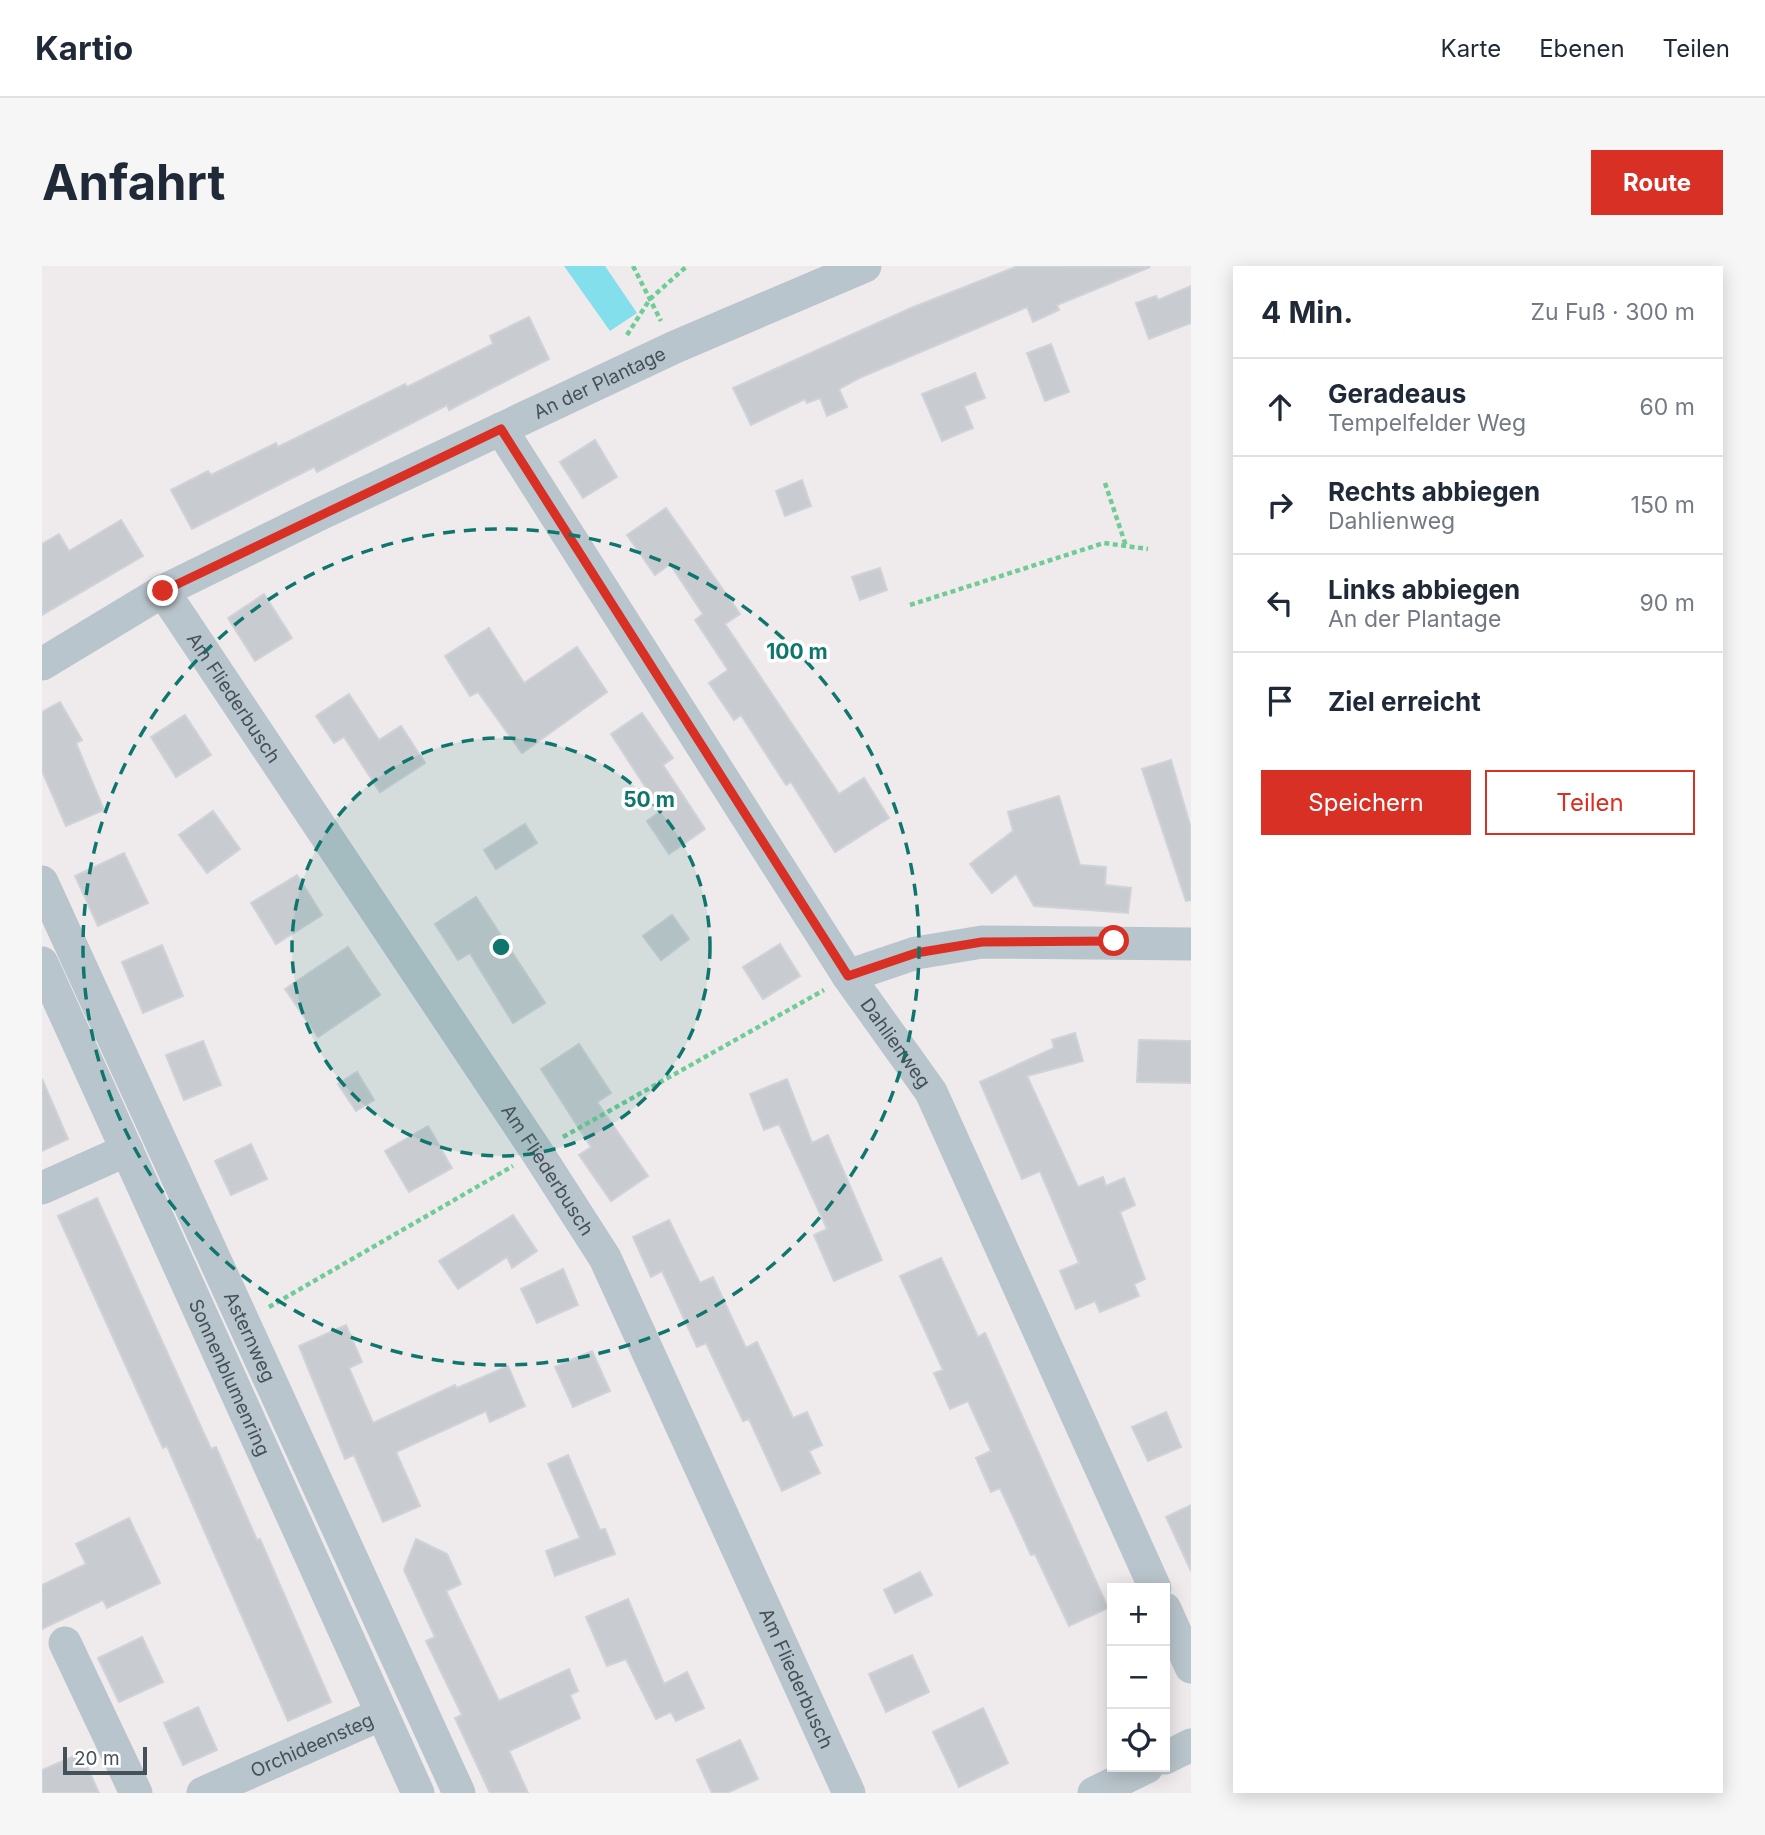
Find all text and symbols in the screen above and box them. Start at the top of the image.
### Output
text: Kartio [35,28,133,68]
text: Karte [1441,34,1501,63]
text: Ebenen [1539,34,1625,63]
text: Teilen [1663,34,1730,63]
button: Route [1591,150,1723,215]
text: Anfahrt [42,153,225,212]
text: 4 Min. [1261,294,1353,330]
text: Zu Fuß · 300 m [1530,298,1695,326]
street label: An der Plantage [530,342,669,423]
text: Geradeaus [1328,378,1466,409]
icon: ahead [1261,388,1299,426]
text: 60 m [1640,393,1695,421]
text: Tempelfelder Weg [1328,409,1526,437]
text: Rechts abbiegen [1328,476,1540,507]
icon: right [1261,486,1299,524]
text: 150 m [1631,491,1695,519]
text: Dahlienweg [1328,507,1455,535]
text: Links abbiegen [1328,574,1520,605]
route end [147,575,178,606]
icon: left [1261,584,1299,622]
text: 90 m [1640,589,1695,617]
text: An der Plantage [1328,605,1501,633]
street label: Am Fliederbusch [182,628,286,767]
text: 100 m [766,639,828,664]
icon: arrive [1261,682,1299,720]
text: Ziel erreicht [1328,686,1481,717]
button: Speichern [1261,770,1471,835]
button: Teilen [1485,770,1695,835]
text: 50 m [623,787,675,812]
route start [1098,925,1129,956]
centre of rings [489,935,513,959]
street label: Dahlienweg [856,993,936,1092]
street label: Am Fliederbusch [497,1100,599,1240]
street label: Asternweg [219,1288,281,1385]
street label: Sonnenblumenring [184,1295,275,1460]
map controls [1107,1583,1170,1772]
button: + [1107,1583,1170,1646]
street label: Am Fliederbusch [755,1604,839,1752]
button: − [1107,1646,1170,1709]
street label: Orchideensteg [247,1708,377,1782]
button: locate [1107,1709,1170,1772]
scale bar [63,1744,147,1776]
text: 20 m [74,1747,120,1770]

